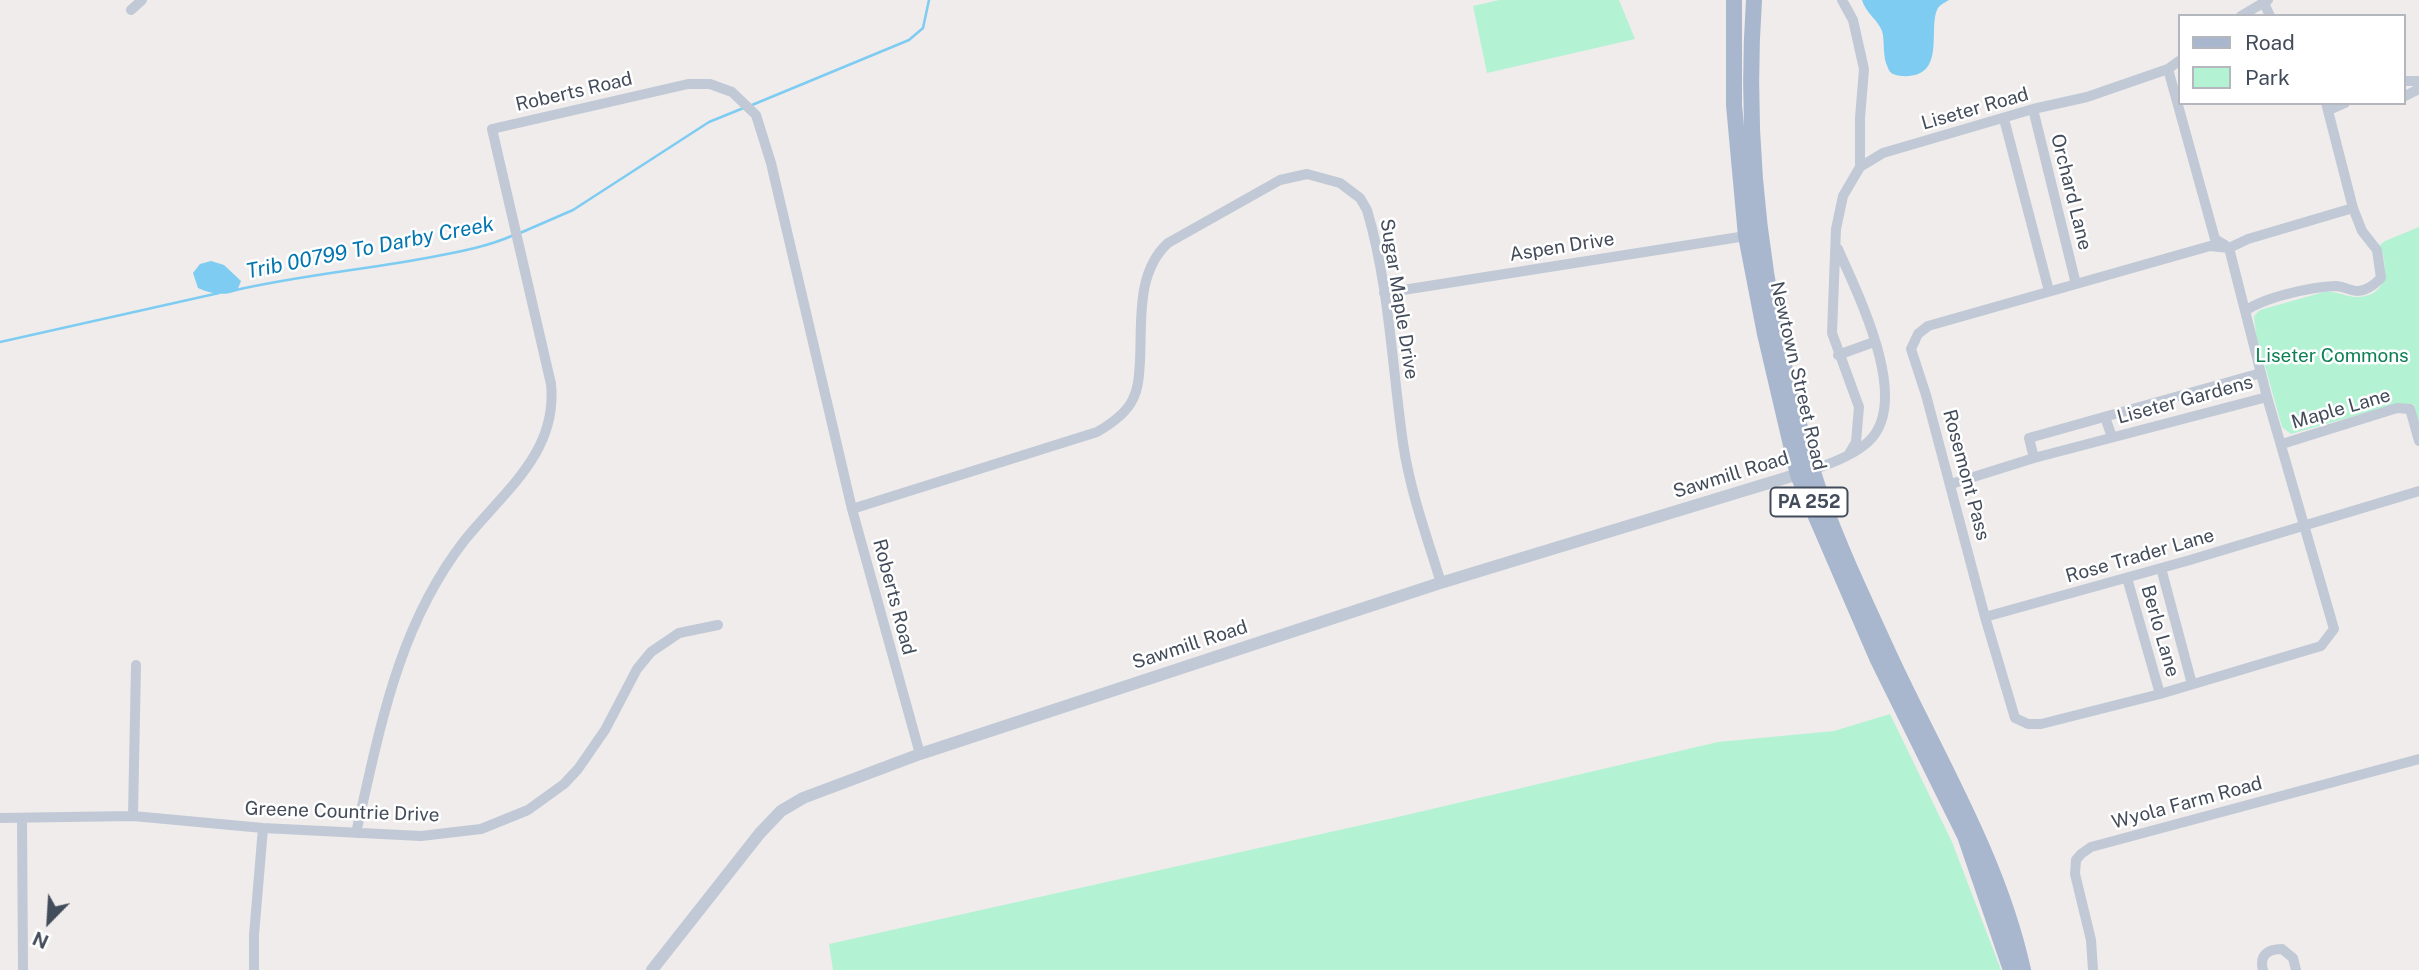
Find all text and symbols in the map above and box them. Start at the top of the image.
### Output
legend [2178,14,2405,105]
text: Road [2245,30,2295,55]
text: Park [2245,65,2290,90]
street label: Roberts Road [513,67,635,117]
street label: Liseter Road [1919,83,2031,135]
street label: Orchard Lane [2046,132,2096,252]
water label: Trib 00799 To Darby Creek [244,212,496,284]
street label: Sugar Maple Drive [1375,217,1423,381]
street label: Aspen Drive [1508,227,1616,267]
street label: Newtown Street Road [1765,279,1831,473]
park label: Liseter Commons [2255,345,2409,367]
street label: Liseter Gardens [2115,371,2255,429]
street label: Maple Lane [2289,384,2393,434]
street label: Rosemont Pass [1938,407,1994,543]
street label: Sawmill Road [1670,447,1792,503]
road number: PA 252 [1770,488,1848,516]
street label: Rose Trader Lane [2063,524,2217,588]
street label: Roberts Road [868,537,920,657]
street label: Berlo Lane [2136,582,2184,680]
street label: Sawmill Road [1130,616,1250,674]
street label: Wyola Farm Road [2109,772,2265,834]
street label: Greene Countrie Drive [244,797,440,827]
north arrow [14,886,84,956]
text: N [29,927,52,953]

